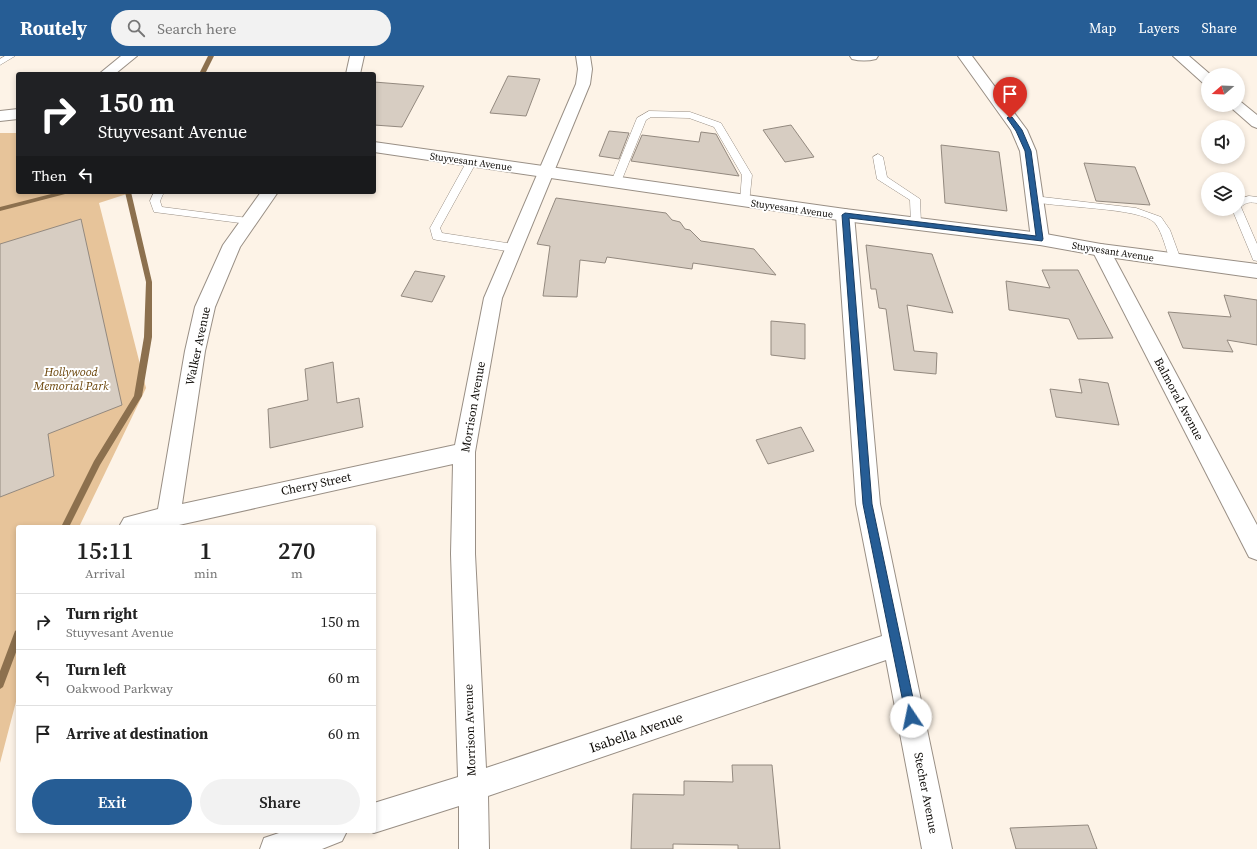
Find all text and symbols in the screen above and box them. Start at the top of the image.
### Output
search box [111,10,391,46]
text: Routely [20,15,87,41]
icon: search [125,17,147,39]
text: Search here [157,18,236,39]
text: Map [1089,18,1116,38]
text: Layers [1138,18,1180,38]
text: Share [1202,18,1237,38]
north arrow [1201,68,1245,112]
map controls [1201,68,1245,216]
pin [993,77,1027,118]
text: 150 m [98,83,175,121]
icon: arrive [999,83,1021,105]
icon: right [32,88,84,140]
text: Stuyvesant Avenue [98,119,247,144]
button: sound [1201,120,1245,164]
street label: Stuyvesant Avenue [429,149,513,174]
icon: left [75,164,97,186]
text: Then [32,165,67,186]
button: layers [1201,172,1245,216]
street label: Stuyvesant Avenue [750,196,834,221]
street label: Stuyvesant Avenue [1071,239,1155,264]
street label: Walker Avenue [182,305,214,387]
street label: Balmoral Avenue [1150,355,1208,443]
street label: Morrison Avenue [457,360,489,454]
park label: Hollywood Memorial Park [32,364,109,394]
street label: Cherry Street [280,469,353,499]
text: 15:11 [76,534,134,567]
text: 1 [200,534,212,567]
text: 270 [278,534,316,567]
text: Arrival [85,565,125,582]
text: min [194,565,218,582]
text: m [291,565,303,582]
text: Turn right [66,603,138,624]
icon: right [32,611,54,633]
text: 150 m [320,611,360,632]
text: Stuyvesant Avenue [66,624,174,641]
text: Turn left [66,659,126,680]
icon: left [32,667,54,689]
text: 60 m [328,667,360,688]
text: Oakwood Parkway [66,680,173,697]
street label: Morrison Avenue [460,684,480,776]
position arrow [890,696,932,738]
street label: Isabella Avenue [587,707,685,757]
icon: arrive [32,723,54,745]
text: Arrive at destination [66,723,208,744]
text: 60 m [328,723,360,744]
street label: Stecher Avenue [910,751,942,835]
button: Exit [32,779,192,825]
button: Share [200,779,360,825]

